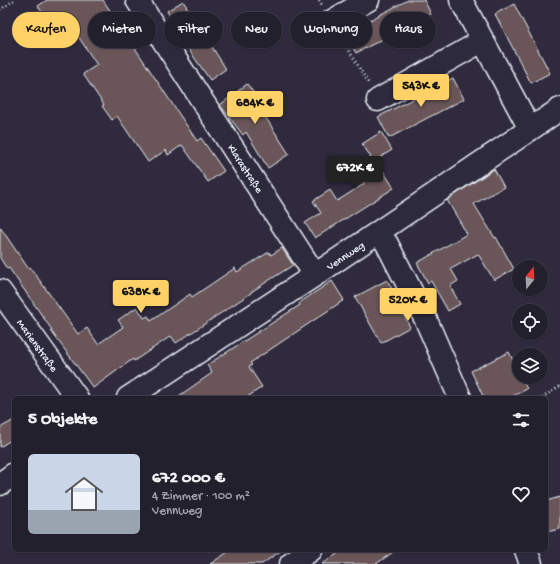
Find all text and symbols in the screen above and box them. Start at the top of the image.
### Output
chip: Kaufen [12,12,80,48]
chip: Mieten [88,12,156,48]
chip: Filter [164,12,223,48]
chip: Neu [231,12,282,48]
chip: Wohnung [290,12,372,48]
chip: Haus [380,12,436,48]
pin: 543K € [388,74,454,108]
text: 543K € [402,79,440,94]
pin: 684K € [222,91,288,125]
text: 684K € [236,96,274,111]
street label: Klarastraße [224,143,265,196]
pin: 672K € [322,156,388,190]
text: 672K € [336,161,374,176]
street label: Vennweg [324,240,367,274]
north arrow [512,260,548,296]
map controls [512,260,548,384]
pin: 638K € [108,280,174,314]
text: 638K € [122,285,160,300]
pin: 520K € [375,288,441,322]
text: 520K € [389,293,427,308]
button: locate [512,304,548,340]
street label: Marienstraße [13,318,60,375]
button: layers [512,348,548,384]
icon: filters [510,409,532,431]
text: 5 Objekte [28,410,97,430]
text: 672 000 € [152,469,225,489]
icon: home [60,470,108,518]
icon: heart [510,483,532,505]
text: 4 Zimmer · 100 m² [152,489,250,504]
text: Vennweg [152,504,202,519]

